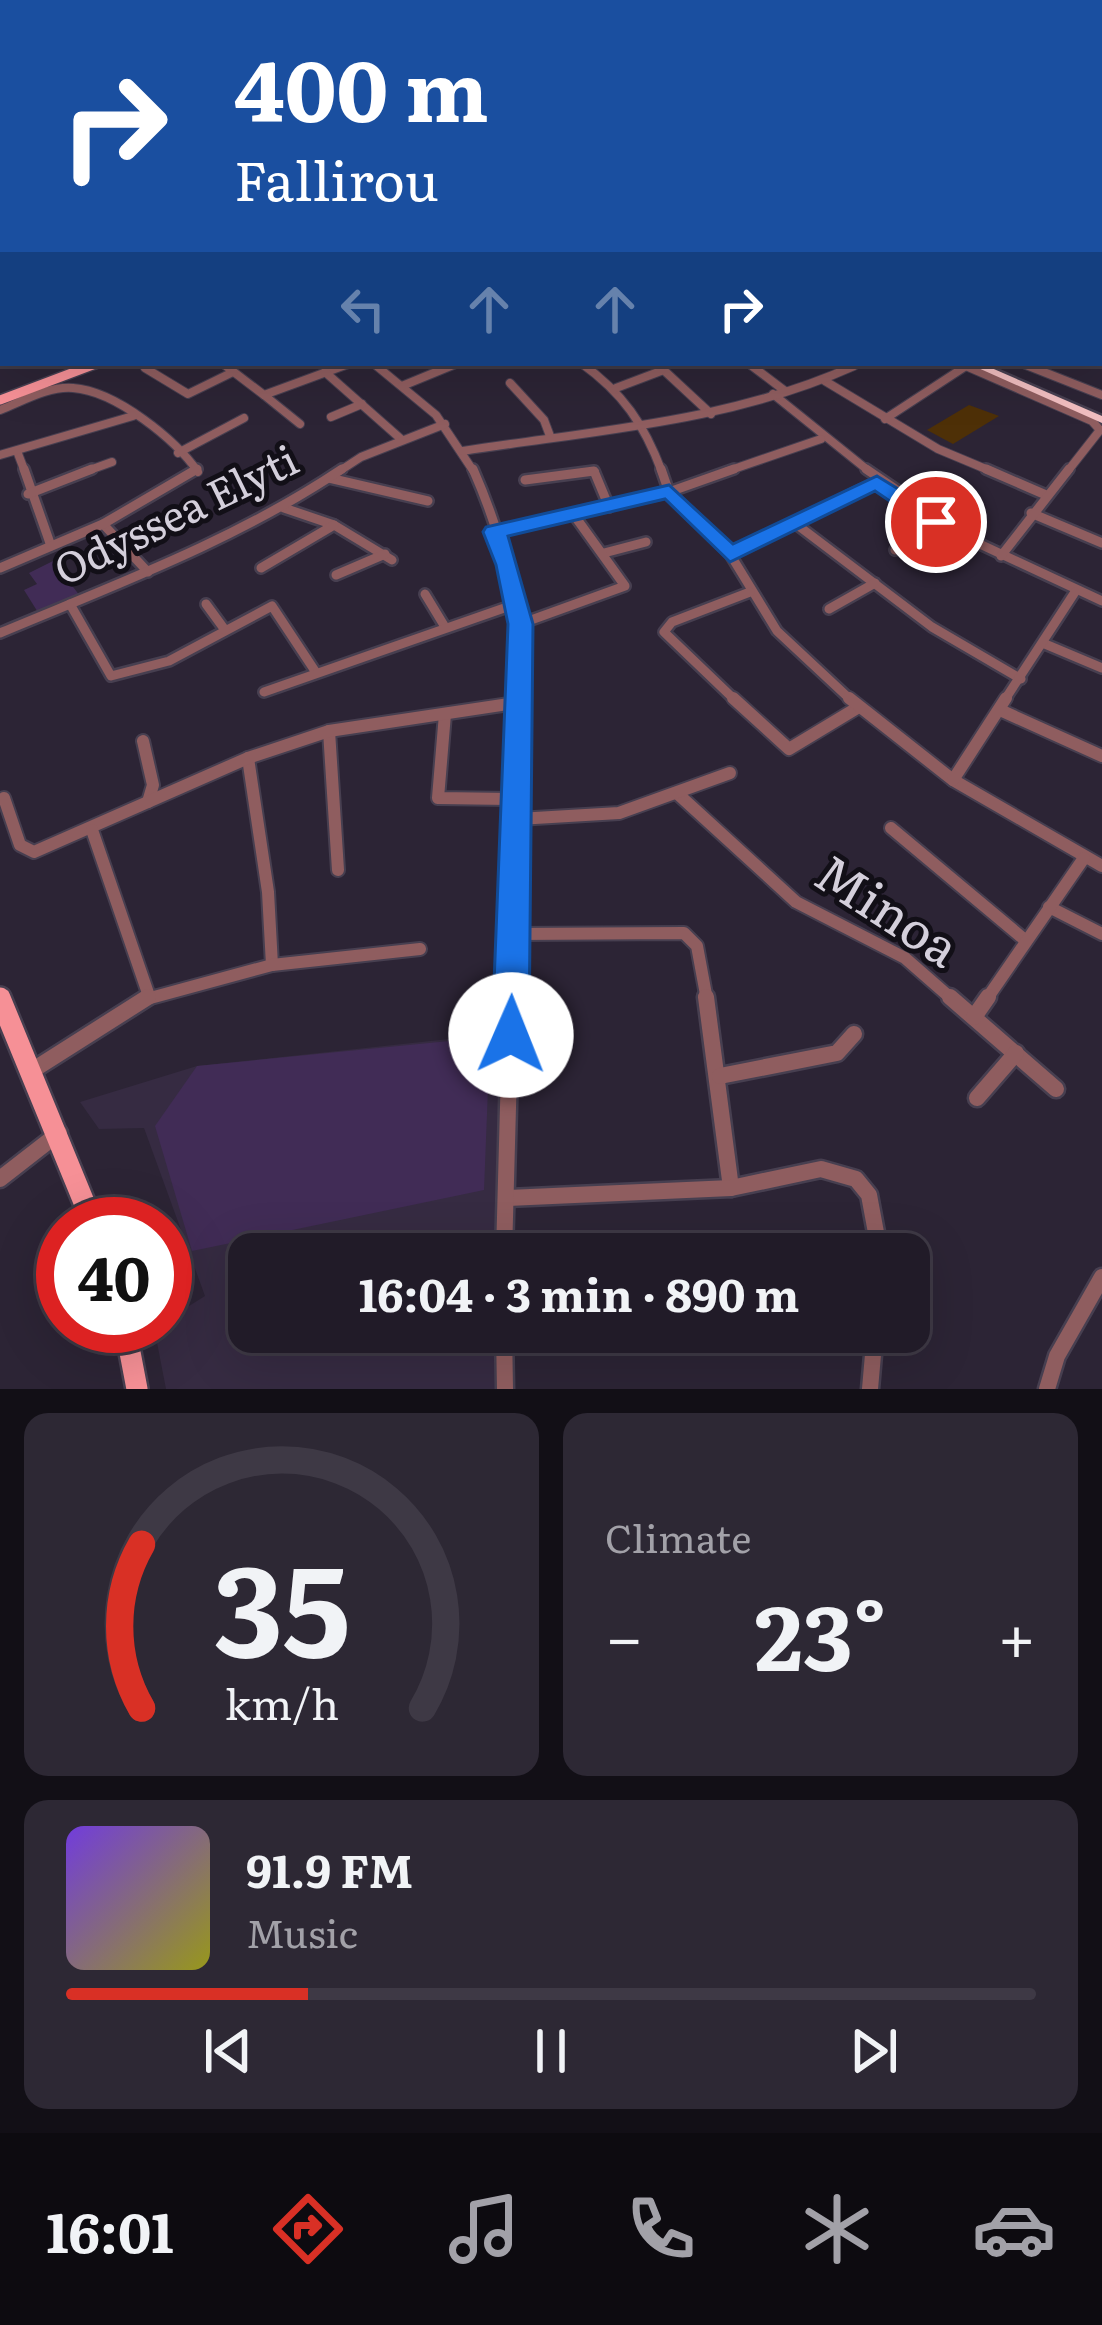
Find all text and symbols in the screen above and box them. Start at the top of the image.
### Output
text: 400 m [234,23,489,148]
icon: right [36,48,192,204]
text: Fallirou [234,137,439,218]
icon: left [330,276,396,342]
icon: ahead [456,276,522,342]
icon: ahead [582,276,648,342]
icon: right [708,276,774,342]
street label: Odyssea Elyti [42,426,307,598]
pin [885,471,987,573]
icon: arrive [903,489,969,555]
street label: Minoa [802,833,977,983]
position arrow [448,972,574,1098]
speed limit sign: 40 [36,1197,192,1353]
text: 16:04 · 3 min · 890 m [359,1259,799,1326]
text: Climate [605,1507,751,1565]
text: 35 [213,1510,350,1695]
text: 23° [754,1565,887,1699]
text: − [605,1584,643,1682]
text: + [998,1584,1036,1682]
text: km/h [224,1669,339,1732]
text: 91.9 FM [246,1835,413,1902]
text: Music [246,1902,358,1960]
icon: previous [195,2018,261,2084]
icon: pause [518,2018,584,2084]
icon: next [841,2018,907,2084]
icon: directions [266,2187,350,2271]
icon: music [442,2187,526,2271]
icon: phone [619,2187,703,2271]
icon: climate [795,2187,879,2271]
icon: car [972,2187,1056,2271]
text: 16:01 [46,2189,174,2270]

